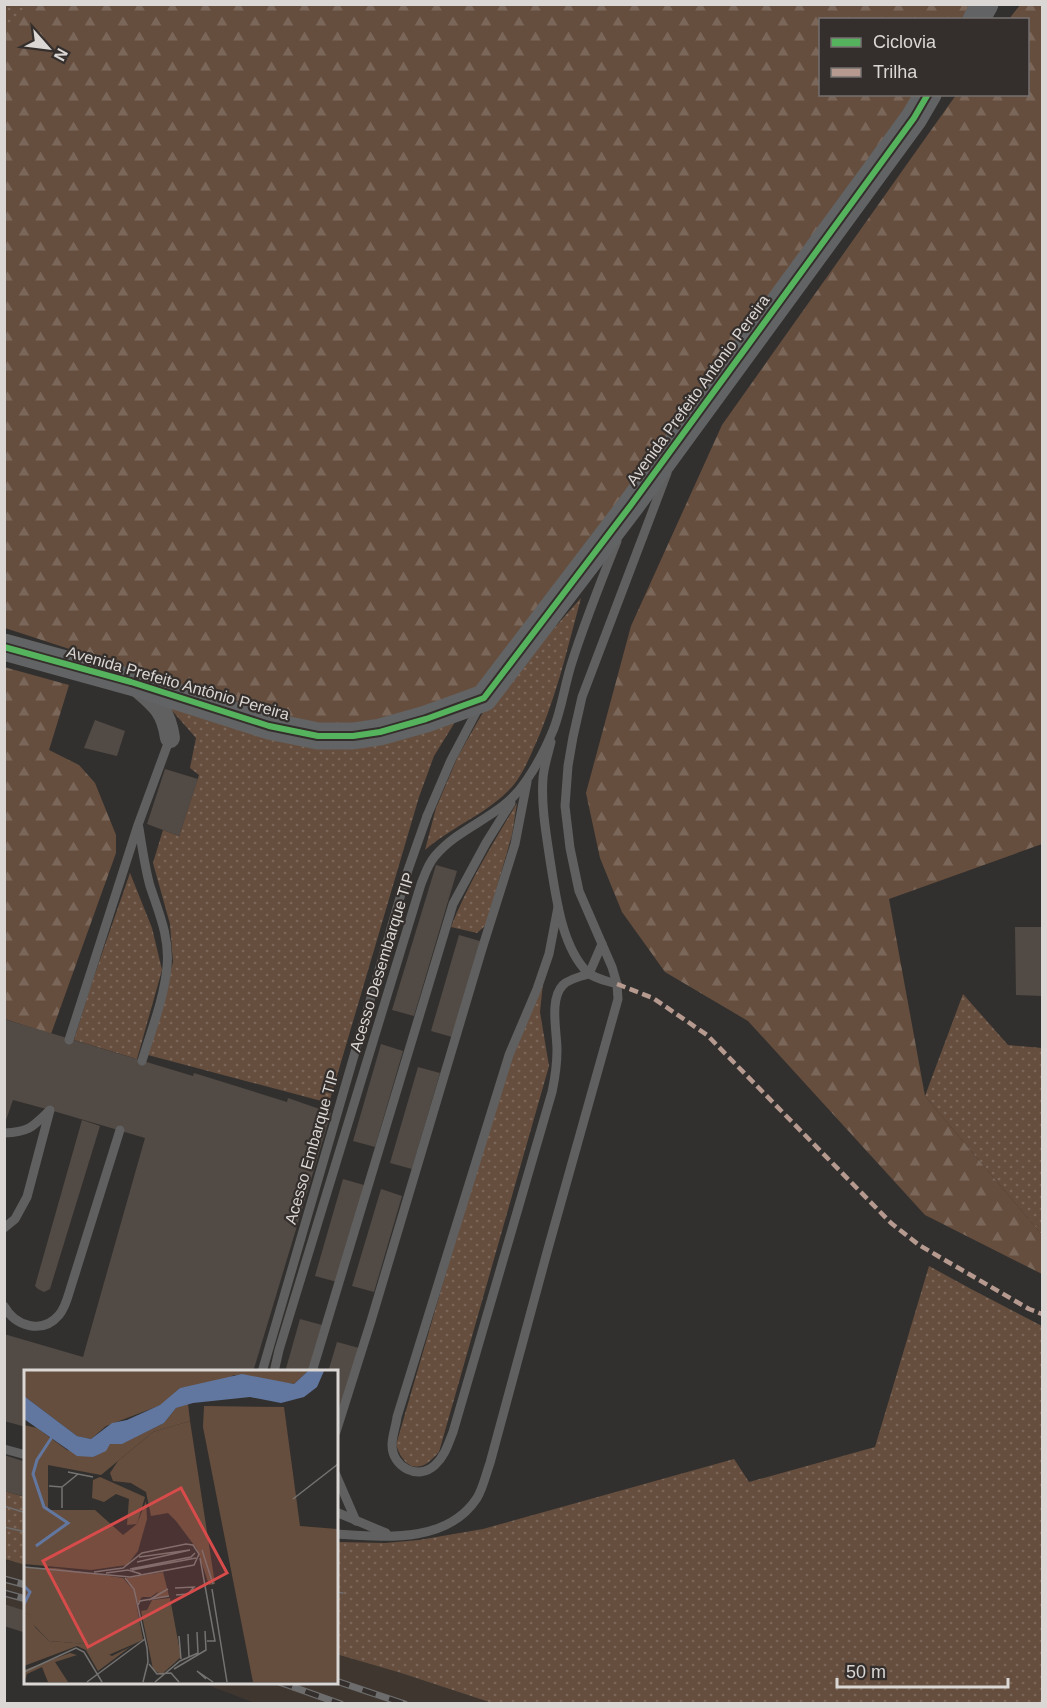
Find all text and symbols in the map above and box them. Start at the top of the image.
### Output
north arrow [18,18,78,78]
legend [819,18,1029,96]
text: Ciclovia [873,32,937,52]
text: N [51,46,71,64]
text: Trilha [873,62,918,82]
street label: Avenida Prefeito Antonio Pereira [623,291,773,488]
street label: Avenida Prefeito Antônio Pereira [65,643,291,723]
street label: Acesso Desembarque TIP [347,870,417,1054]
street label: Acesso Embarque TIP [282,1068,342,1226]
inset map [24,1370,338,1684]
scale bar [837,1651,1008,1689]
text: 50 m [846,1662,886,1682]

